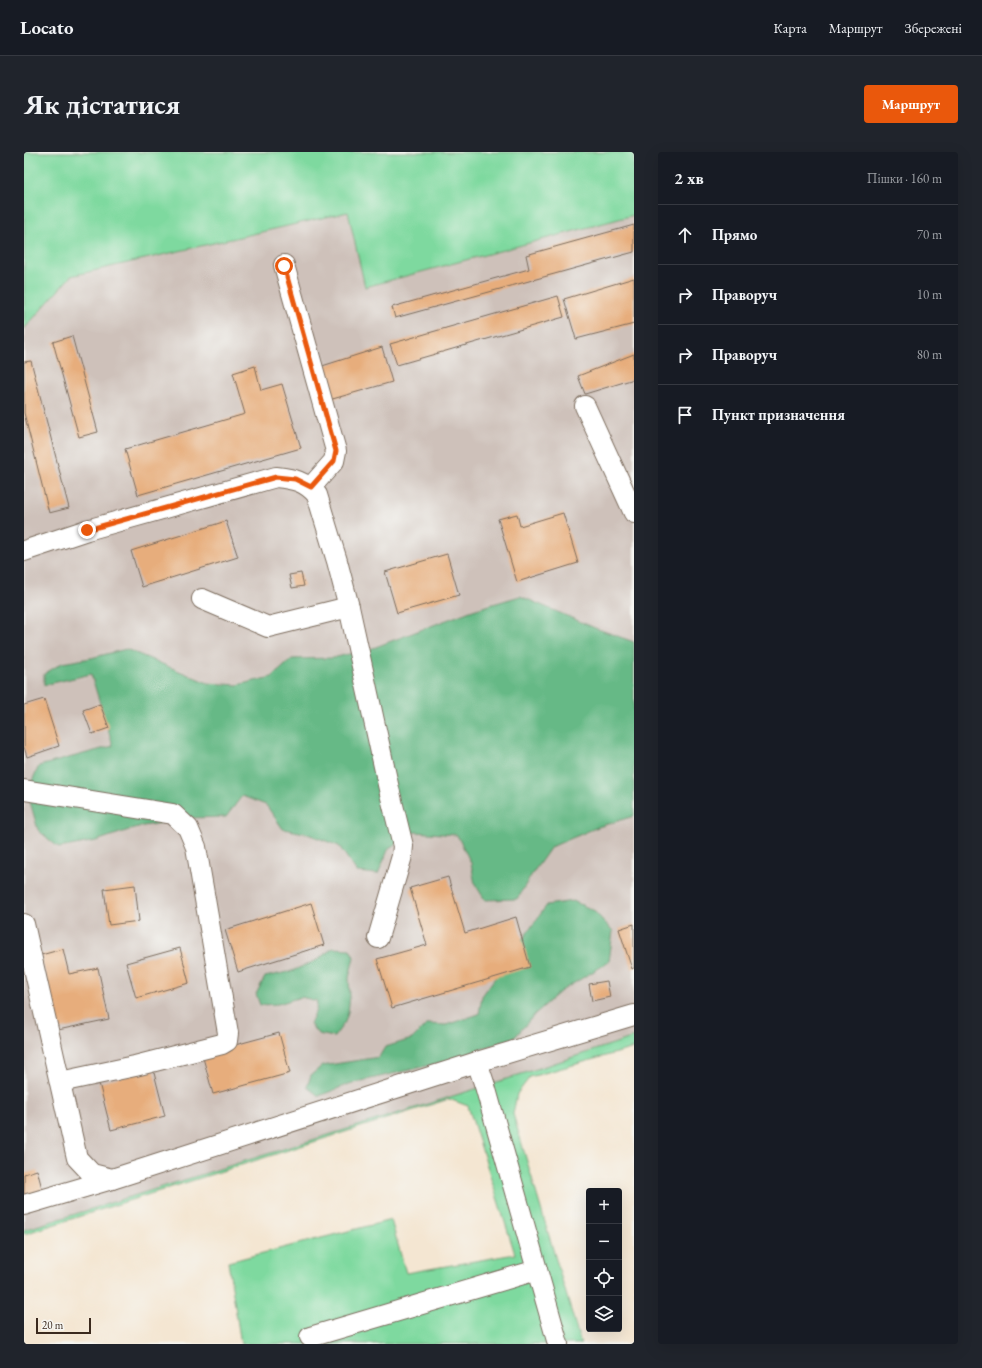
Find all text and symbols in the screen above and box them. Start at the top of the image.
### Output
text: Locato [20,15,74,40]
text: Карта [773,19,807,37]
text: Маршрут [829,19,883,37]
text: Збережені [905,19,962,37]
button: Маршрут [864,85,958,123]
text: Як дістатися [24,86,180,122]
text: 2 хв [674,167,704,189]
text: Пішки · 160 m [867,170,942,187]
icon: ahead [674,224,696,246]
text: Прямо [712,225,757,244]
text: 70 m [917,226,942,243]
route start [275,257,293,275]
icon: right [674,284,696,306]
text: Праворуч [712,285,777,304]
text: 10 m [917,286,942,303]
icon: right [674,344,696,366]
text: Праворуч [712,345,777,364]
text: 80 m [917,346,942,363]
icon: arrive [674,404,696,426]
text: Пункт призначення [712,405,845,424]
route end [78,521,96,539]
map controls [586,1188,622,1332]
button: + [586,1188,622,1224]
button: − [586,1224,622,1260]
button: locate [586,1260,622,1296]
button: layers [586,1296,622,1332]
scale bar [36,1316,91,1335]
text: 20 m [42,1318,63,1332]

